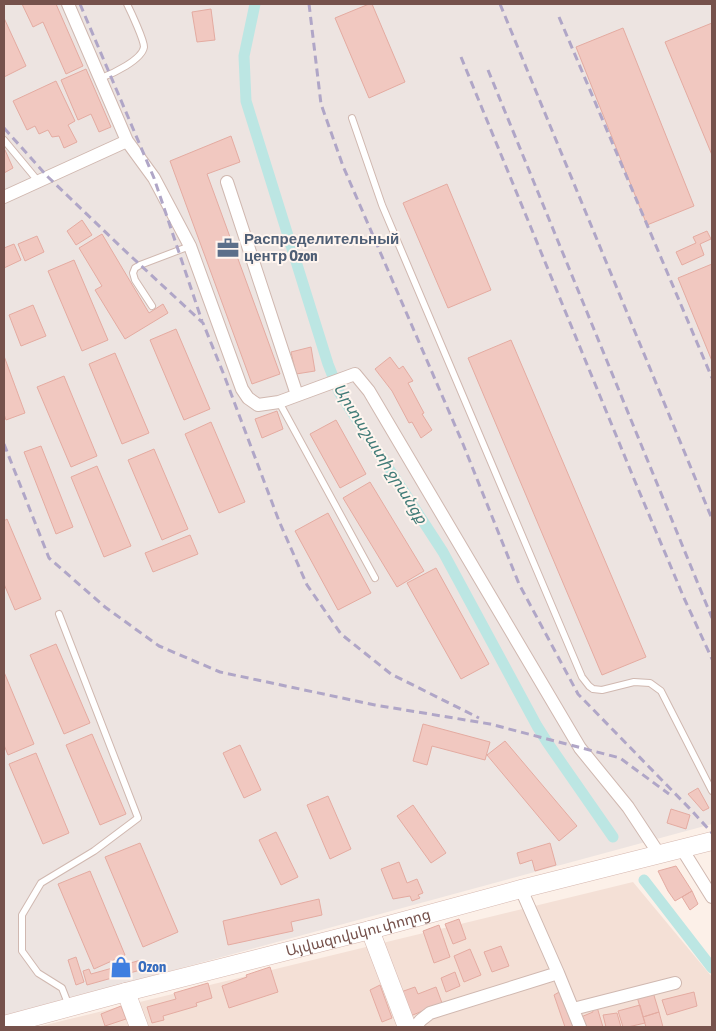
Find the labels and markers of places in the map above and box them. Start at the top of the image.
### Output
place label: Распределительный центр Ozon [244,230,399,264]
office icon: Распределительный центр Ozon [215,235,241,261]
shop icon: Ozon [108,954,134,980]
place label: Ozon [138,958,166,975]

